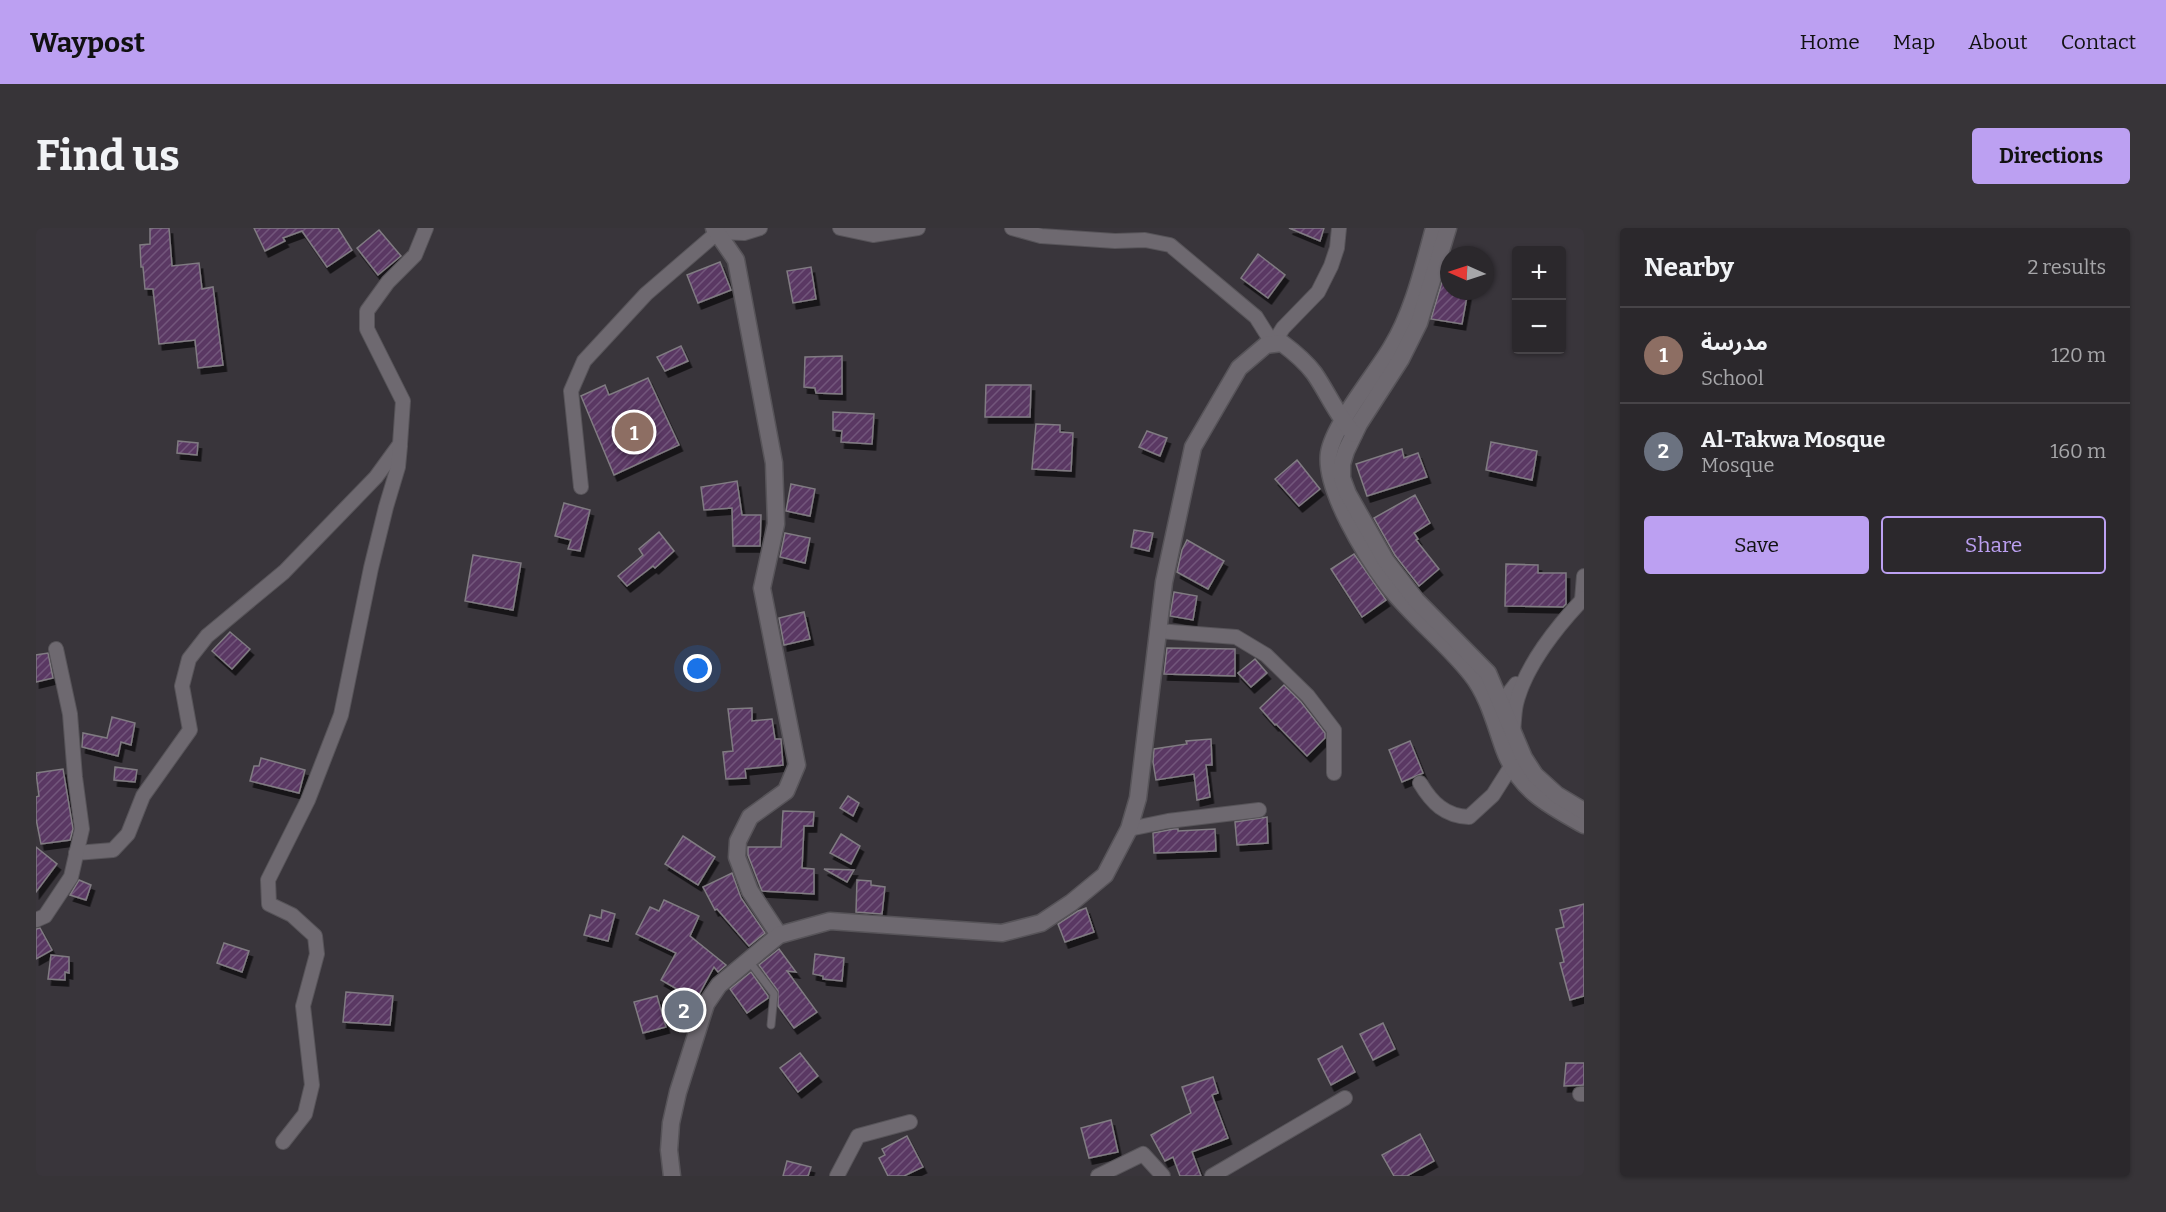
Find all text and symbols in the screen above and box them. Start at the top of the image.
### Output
text: Waypost [30,26,145,59]
text: Home [1800,29,1860,55]
text: Map [1893,29,1935,55]
text: About [1968,29,2028,55]
text: Contact [2061,29,2136,55]
button: Directions [1972,128,2130,184]
text: Find us [36,131,180,181]
north arrow [1440,246,1494,300]
map controls [1512,246,1566,354]
button: + [1512,246,1566,300]
text: Nearby [1644,252,1734,283]
text: 2 results [2027,255,2106,279]
button: − [1512,300,1566,354]
text: مدرسة [1701,329,1768,356]
text: 1 [1659,343,1668,367]
text: 120 m [2051,343,2106,367]
text: School [1701,366,1764,390]
pin: 1 [614,410,654,454]
text: Al-Takwa Mosque [1701,426,1885,453]
text: 2 [1658,439,1669,463]
text: 160 m [2050,439,2106,463]
text: Mosque [1701,453,1774,477]
button: Save [1644,516,1869,574]
button: Share [1881,516,2106,574]
your location [683,654,712,683]
pin: 2 [664,988,704,1032]

